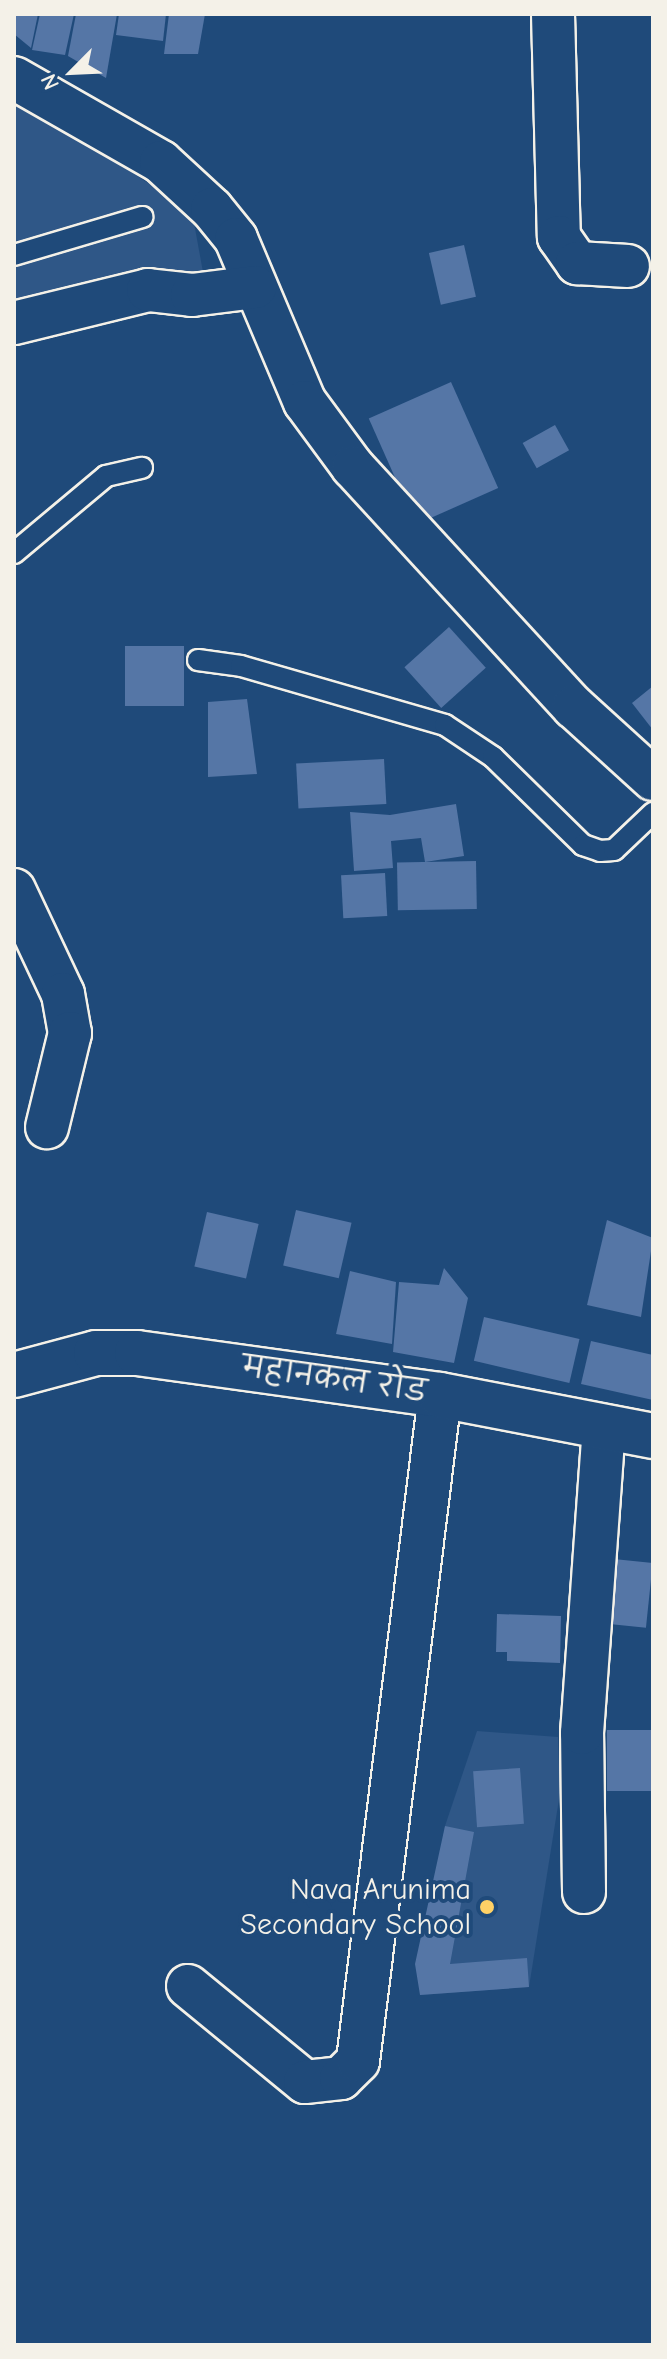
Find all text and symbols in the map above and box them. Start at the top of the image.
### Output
north arrow [32,32,112,112]
text: N [35,70,65,94]
street label: महानकल रोड [239,1349,429,1411]
place label: Nava Arunima Secondary School [240,1872,471,1942]
marker: Nava Arunima Secondary School [478,1898,496,1916]

